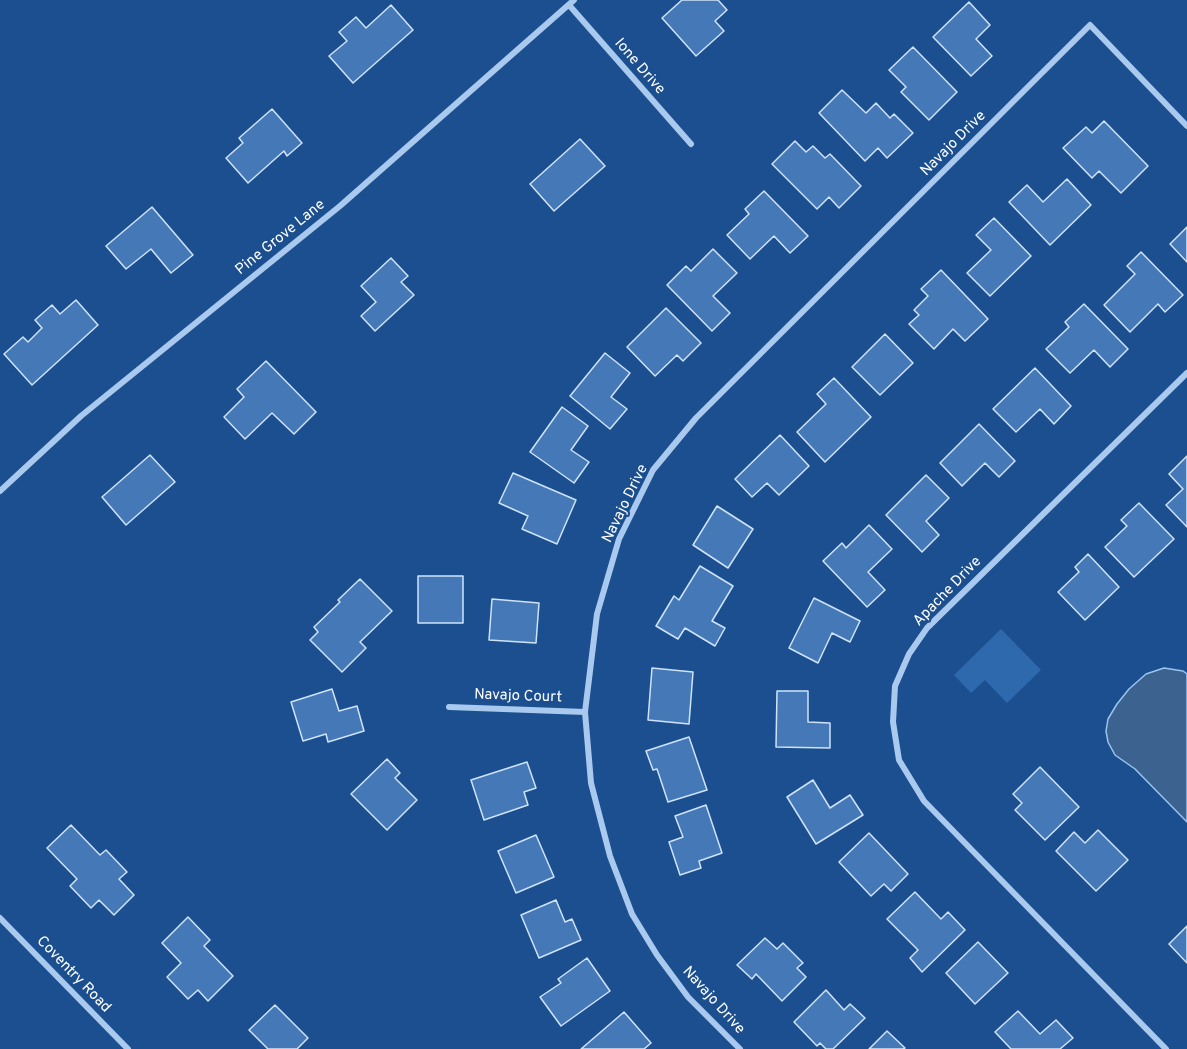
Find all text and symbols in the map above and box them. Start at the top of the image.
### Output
street label: Ione Drive [610,35,668,99]
street label: Navajo Drive [918,108,990,180]
street label: Pine Grove Lane [233,196,329,280]
street label: Navajo Drive [599,462,653,546]
street label: Apache Drive [910,553,986,631]
street label: Navajo Court [474,686,562,708]
street label: Coventry Road [32,933,114,1017]
street label: Navajo Drive [678,963,748,1039]

